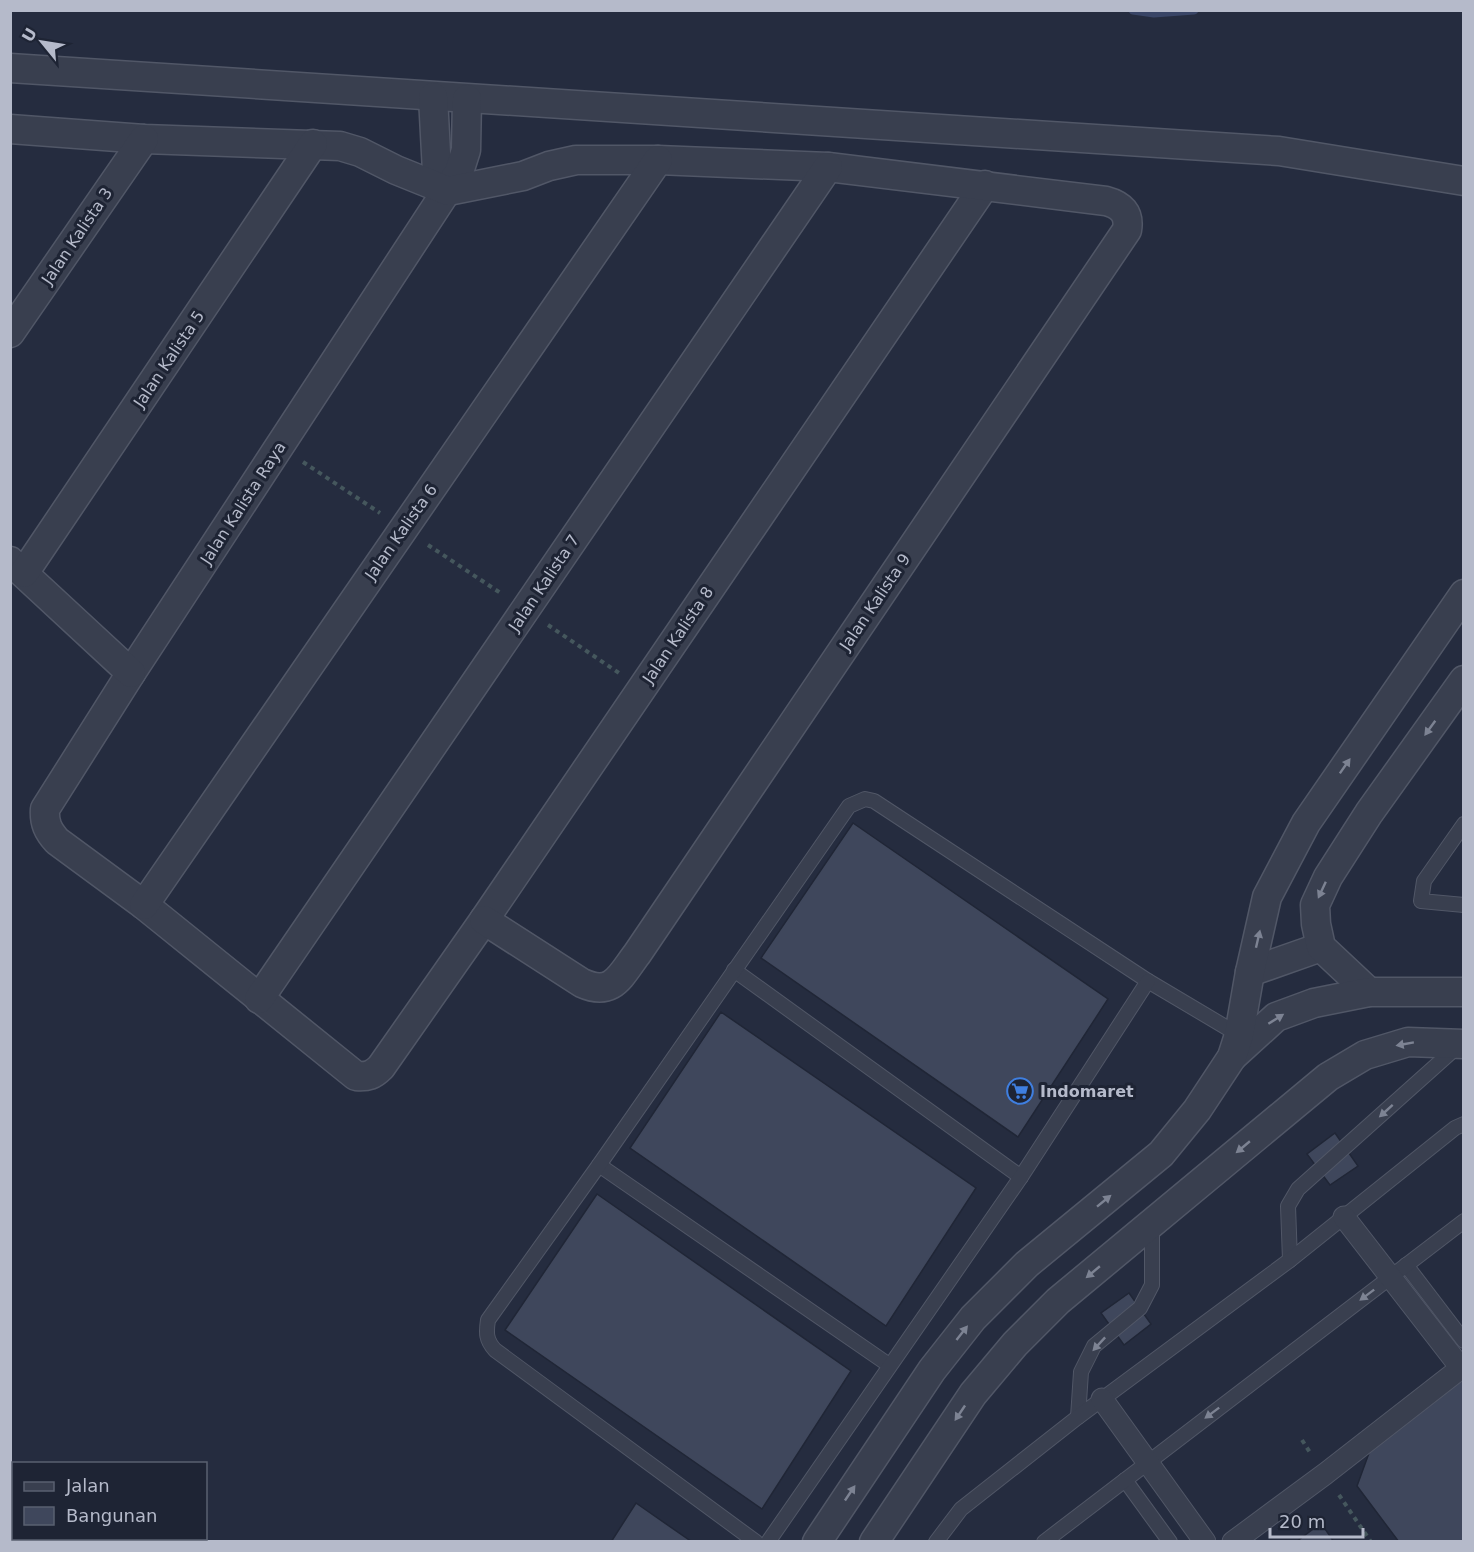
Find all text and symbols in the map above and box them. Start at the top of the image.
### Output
north arrow [12,12,72,72]
text: U [18,24,41,45]
street label: Jalan Kalista 3 [37,184,116,289]
street label: Jalan Kalista 5 [129,307,208,412]
street label: Jalan Kalista Raya [196,438,290,569]
street label: Jalan Kalista 6 [360,480,441,584]
street label: Jalan Kalista 7 [504,531,583,636]
street label: Jalan Kalista 9 [835,550,914,655]
street label: Jalan Kalista 8 [638,583,717,688]
one-way arrow [1424,719,1436,735]
one-way arrow [1339,759,1351,775]
one-way arrow [1318,882,1327,899]
one-way arrow [1254,929,1263,948]
one-way arrow [1268,1014,1284,1025]
one-way arrow [1396,1040,1415,1049]
supermarket icon: Indomaret [1005,1076,1035,1106]
place label: Indomaret [1040,1082,1134,1101]
one-way arrow [1379,1104,1394,1117]
one-way arrow [1236,1141,1251,1153]
one-way arrow [1096,1194,1112,1207]
one-way arrow [1086,1265,1101,1278]
one-way arrow [1359,1288,1375,1301]
one-way arrow [955,1325,968,1341]
one-way arrow [1092,1336,1106,1351]
one-way arrow [954,1405,966,1421]
one-way arrow [1204,1407,1220,1420]
legend [12,1462,207,1540]
text: Jalan [65,1475,110,1496]
one-way arrow [844,1485,855,1501]
scale bar [1270,1501,1363,1539]
text: Bangunan [66,1505,157,1526]
text: 20 m [1279,1511,1325,1532]

